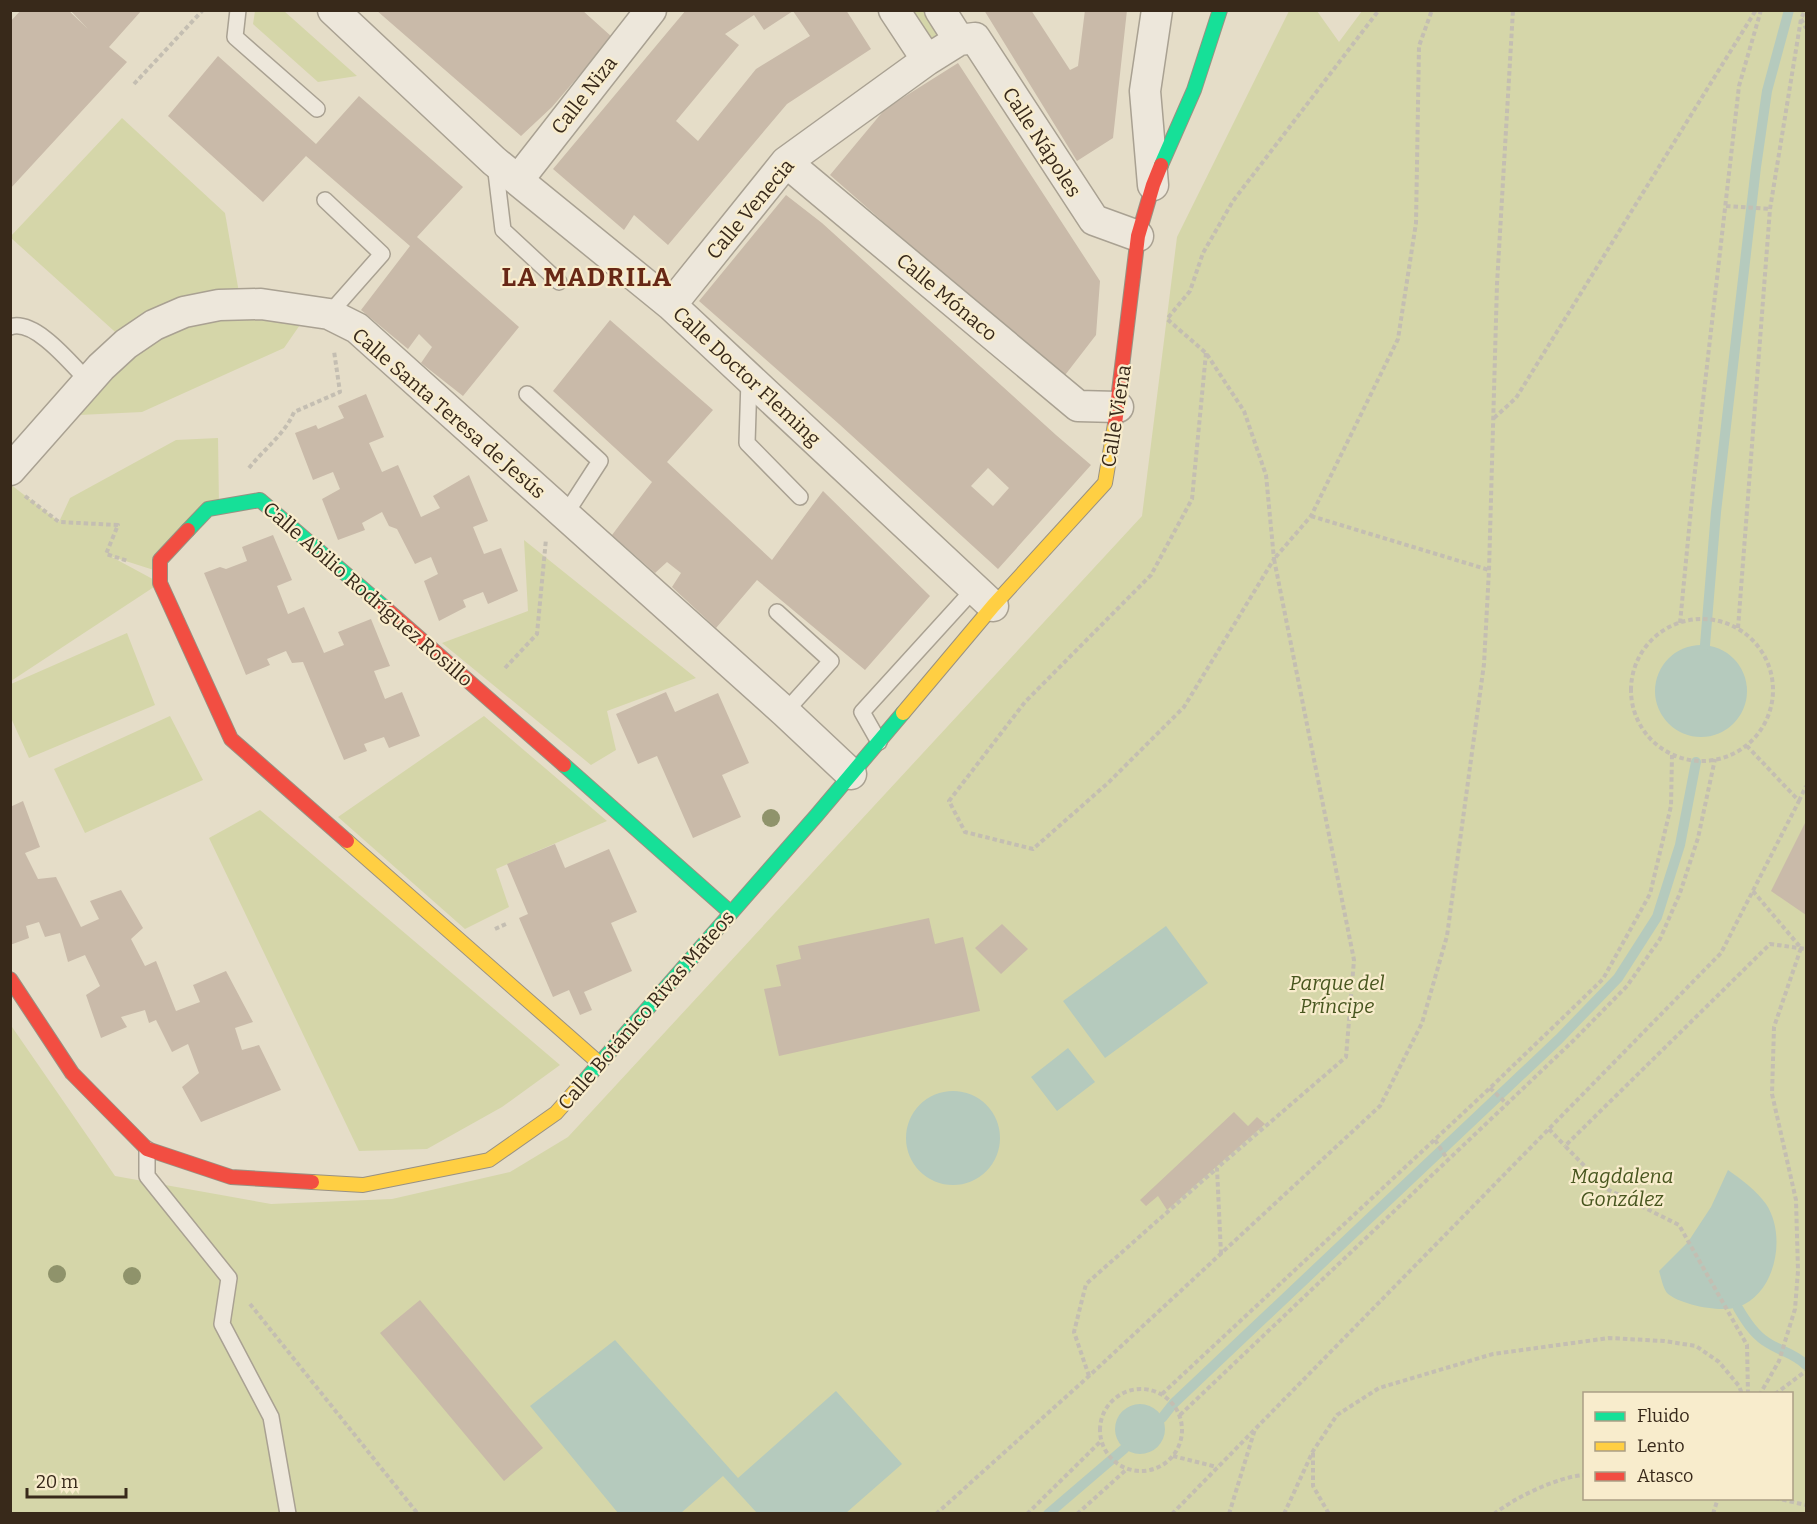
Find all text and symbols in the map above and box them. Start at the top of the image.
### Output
street label: Calle Niza [546,51,622,139]
street label: Calle Nápoles [998,83,1086,201]
street label: Calle Venecia [701,154,799,264]
street label: Calle Mónaco [892,248,1002,346]
district label: LA MADRILA [502,262,672,293]
street label: Calle Doctor Fleming [668,301,826,451]
street label: Calle Santa Teresa de Jesús [348,323,550,503]
street label: Calle Viena [1096,363,1136,469]
street label: Calle Abilio Rodríguez Rosillo [258,496,478,692]
street label: Calle Botánico Rivas Mateos [553,905,739,1115]
park label: Parque del Príncipe [1289,971,1385,1018]
park label: Magdalena González [1571,1164,1673,1211]
legend [1583,1392,1793,1500]
text: Fluido [1637,1405,1690,1427]
text: Lento [1637,1435,1685,1457]
scale bar [27,1461,126,1499]
text: Atasco [1637,1465,1693,1487]
text: 20 m [36,1471,78,1493]

